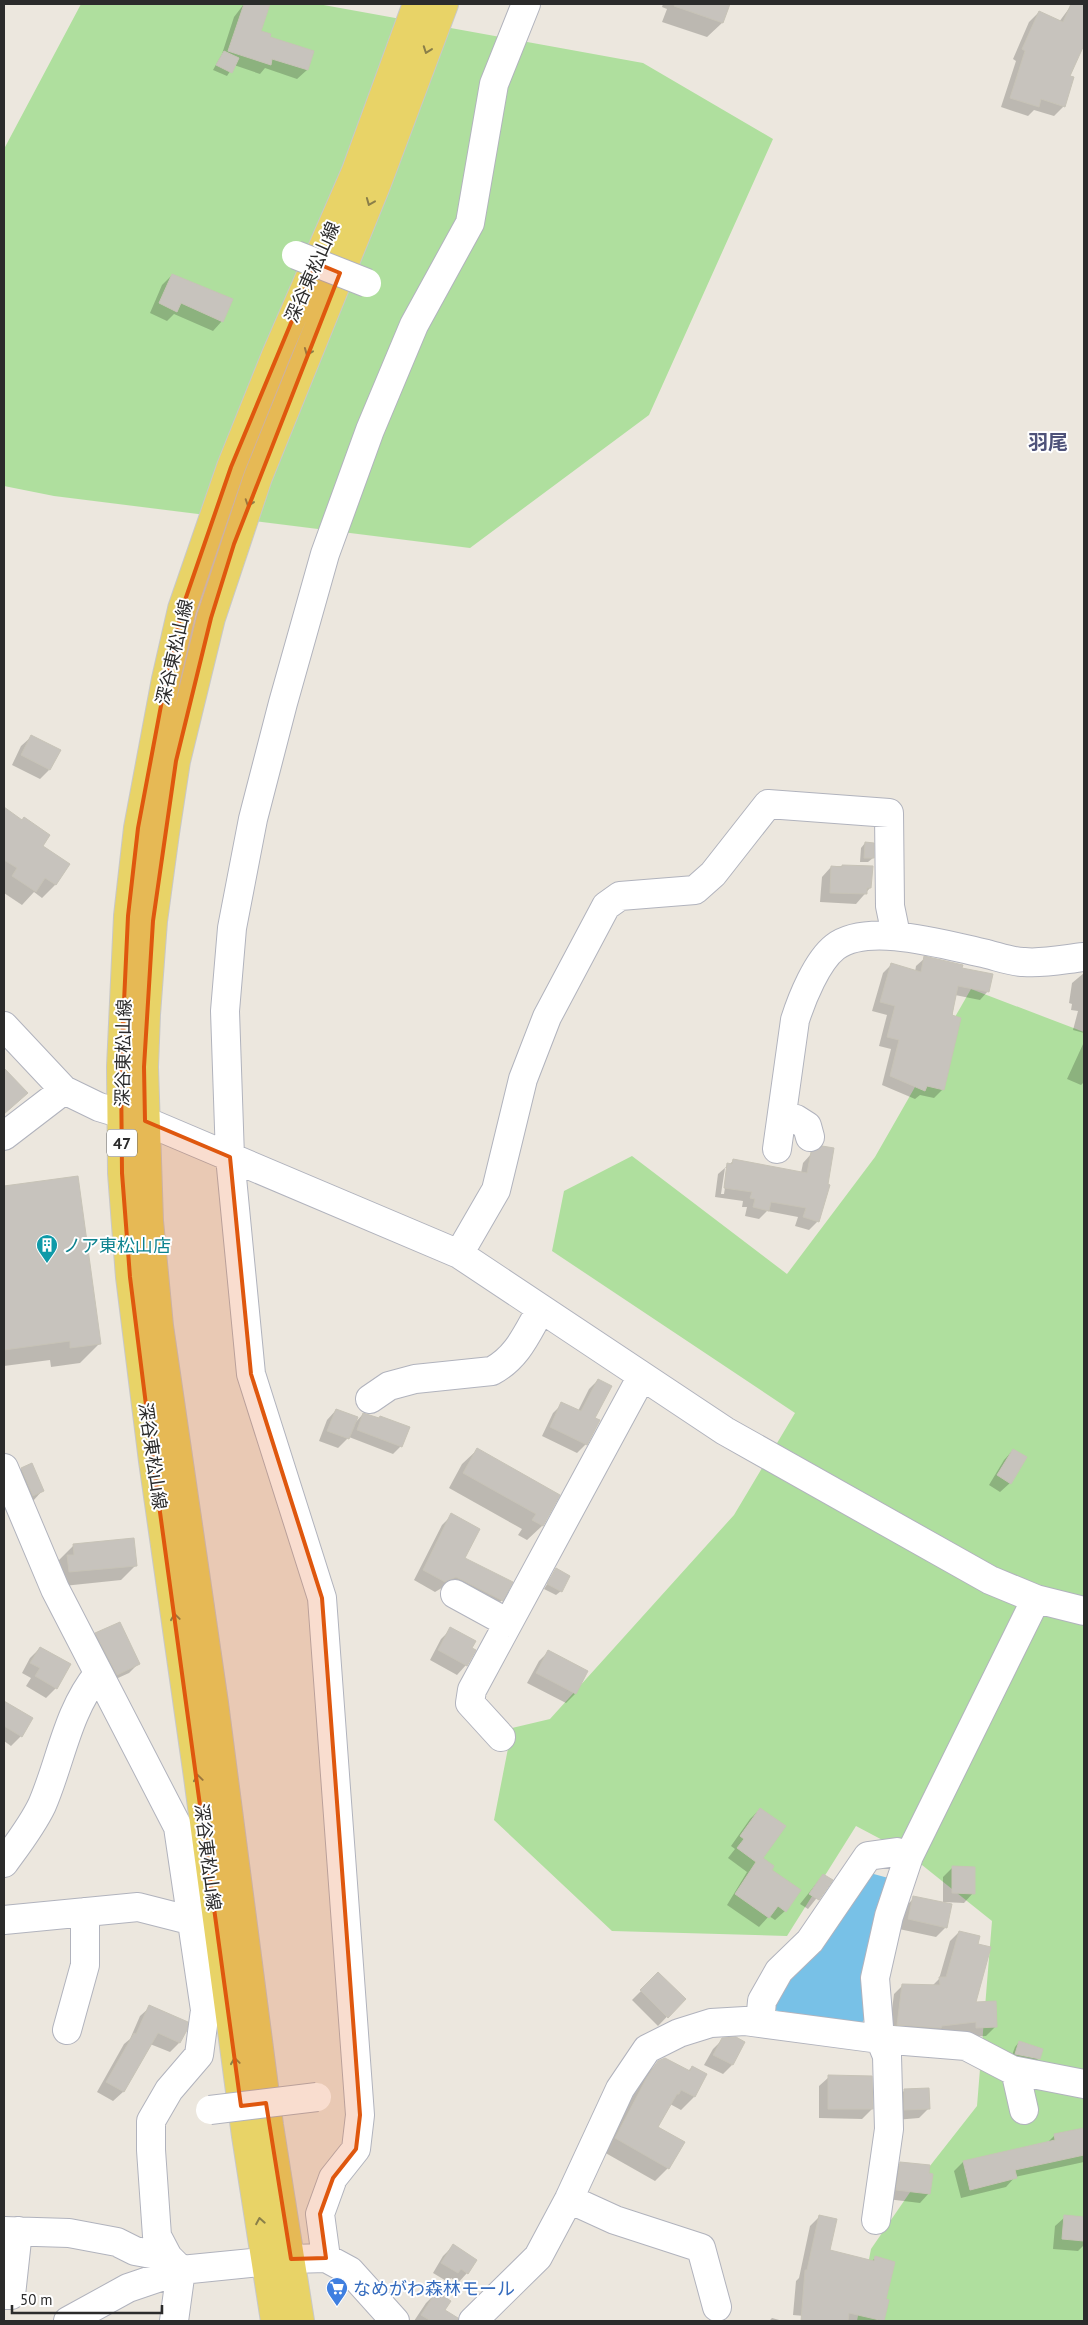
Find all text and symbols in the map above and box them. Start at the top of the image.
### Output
one-way arrow [423,45,433,53]
one-way arrow [365,197,375,205]
street label: 深谷東松山線 [280,218,344,326]
one-way arrow [304,347,314,356]
district label: 羽尾 [1028,429,1068,455]
one-way arrow [245,498,255,507]
street label: 深谷東松山線 [151,597,197,707]
street label: 深谷東松山線 [111,999,135,1107]
road number: 47 [107,1130,137,1156]
building icon: ノア東松山店 [35,1233,59,1264]
place label: ノア東松山店 [63,1234,171,1257]
street label: 深谷東松山線 [134,1401,172,1511]
one-way arrow [170,1613,181,1621]
one-way arrow [193,1774,204,1782]
street label: 深谷東松山線 [190,1802,226,1912]
one-way arrow [230,2056,241,2064]
one-way arrow [255,2217,265,2226]
supermarket icon: なめがわ森林モール [325,2276,349,2307]
place label: なめがわ森林モール [353,2277,515,2300]
scale bar [12,2282,162,2314]
text: 50 m [20,2290,53,2309]

